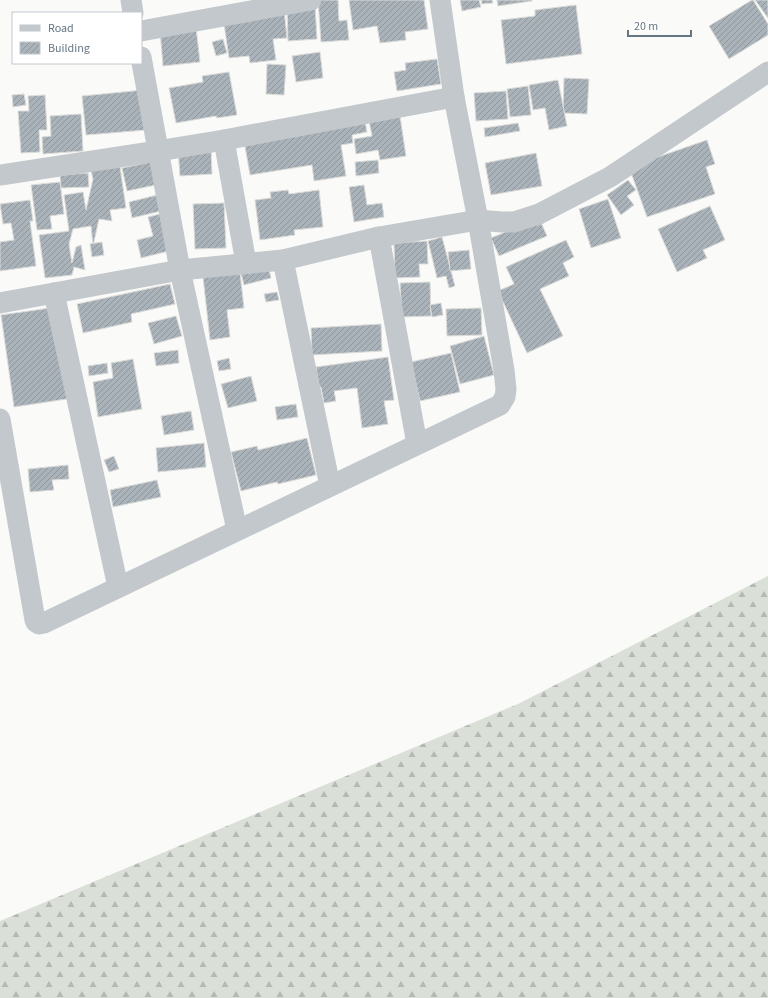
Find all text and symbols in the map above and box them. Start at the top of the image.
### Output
legend [12,12,142,64]
scale bar [628,12,691,38]
text: 20 m [634,18,658,35]
text: Road [48,20,74,37]
text: Building [48,40,90,57]

